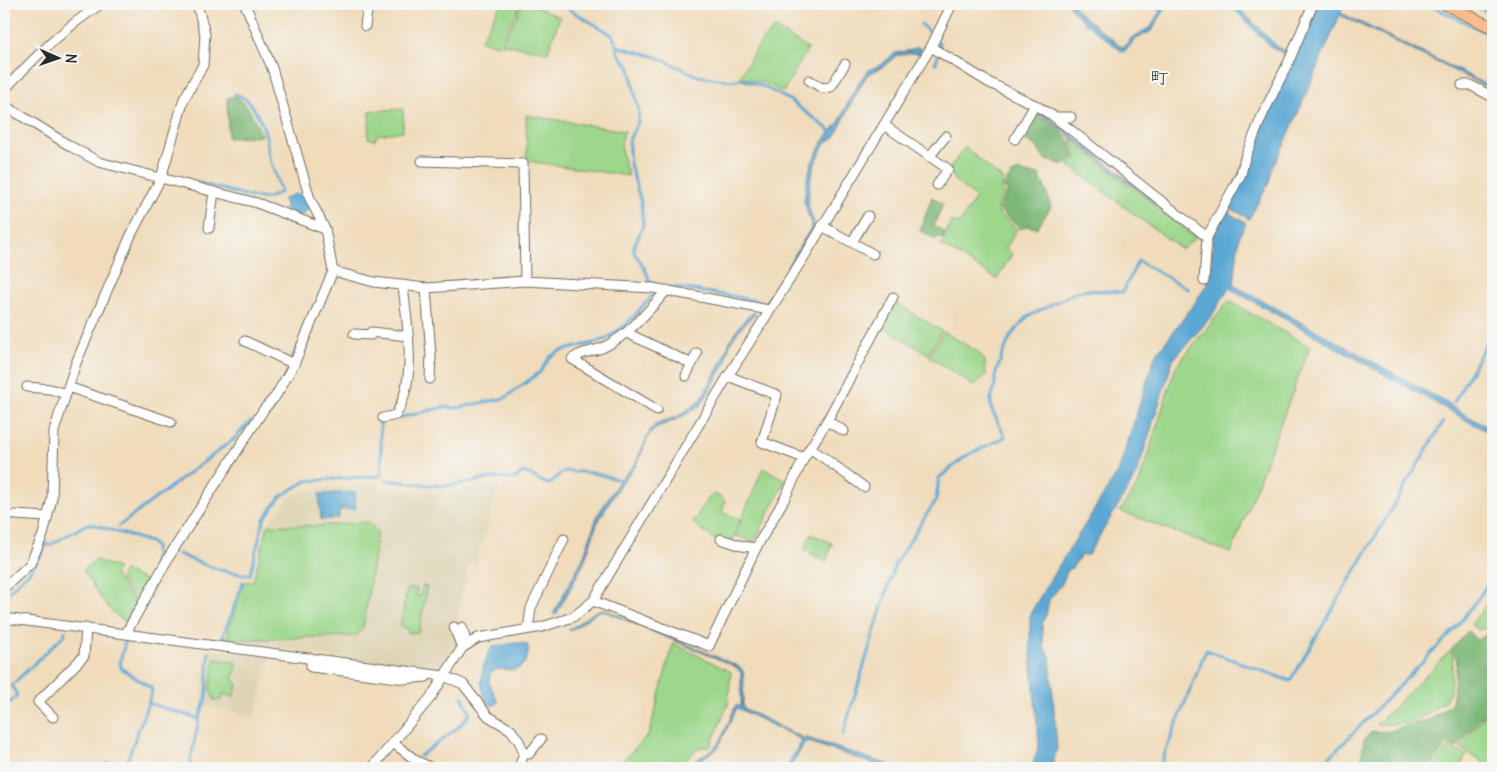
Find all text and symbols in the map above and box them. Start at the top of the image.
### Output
north arrow [32,32,82,82]
text: N [62,53,80,64]
district label: 町 [1150,66,1168,89]

